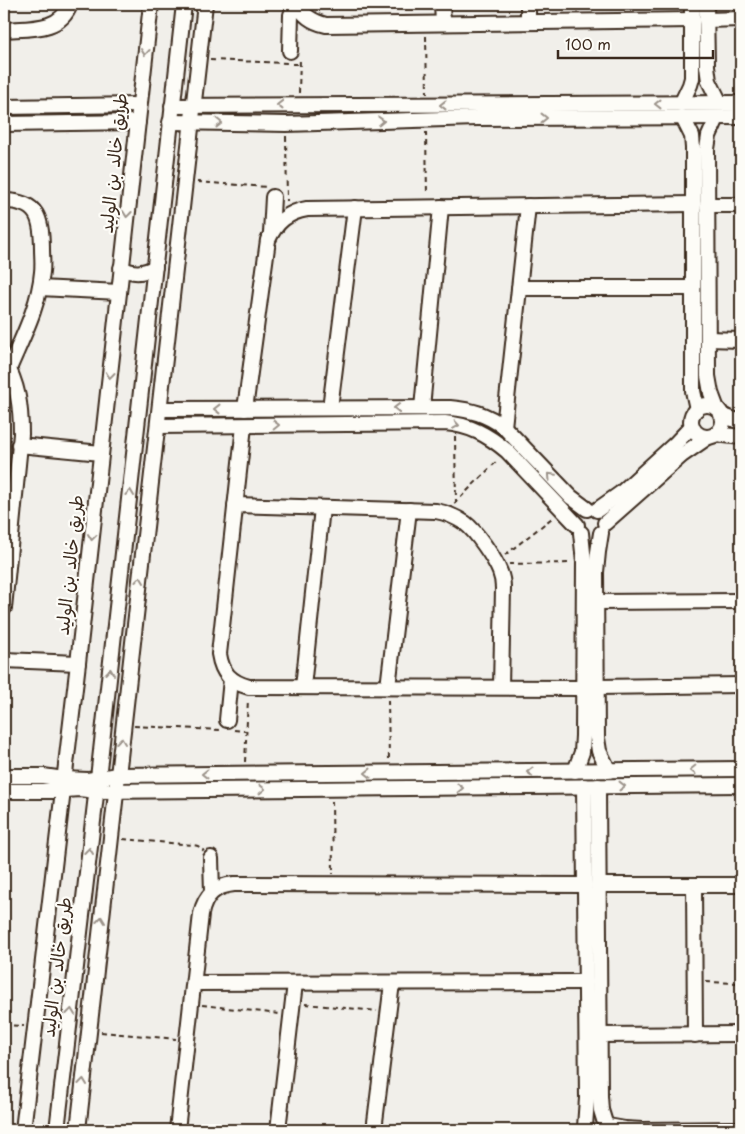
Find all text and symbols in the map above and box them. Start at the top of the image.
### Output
scale bar [558,28,712,60]
text: 100 m [565,32,611,55]
one-way arrow [140,48,151,56]
street label: طريق خالد بن الوليد [92,91,133,234]
one-way arrow [653,99,661,109]
one-way arrow [276,100,284,110]
one-way arrow [438,100,446,110]
one-way arrow [540,113,548,123]
one-way arrow [378,116,385,126]
one-way arrow [215,117,223,128]
one-way arrow [122,210,133,218]
one-way arrow [105,372,116,380]
one-way arrow [392,403,400,413]
one-way arrow [212,404,220,414]
one-way arrow [452,419,461,429]
one-way arrow [273,420,281,430]
one-way arrow [548,473,557,482]
one-way arrow [124,489,135,497]
street label: طريق خالد بن الوليد [48,493,89,636]
one-way arrow [87,533,98,541]
one-way arrow [134,576,145,584]
one-way arrow [104,668,115,676]
one-way arrow [115,737,126,745]
one-way arrow [688,765,696,775]
one-way arrow [526,767,534,777]
one-way arrow [363,768,371,778]
one-way arrow [201,769,208,779]
one-way arrow [619,781,627,791]
one-way arrow [456,782,464,793]
one-way arrow [259,784,267,794]
one-way arrow [83,847,94,855]
street label: طريق خالد بن الوليد [34,895,78,1038]
one-way arrow [95,916,106,924]
one-way arrow [65,1008,76,1016]
one-way arrow [77,1077,88,1085]

